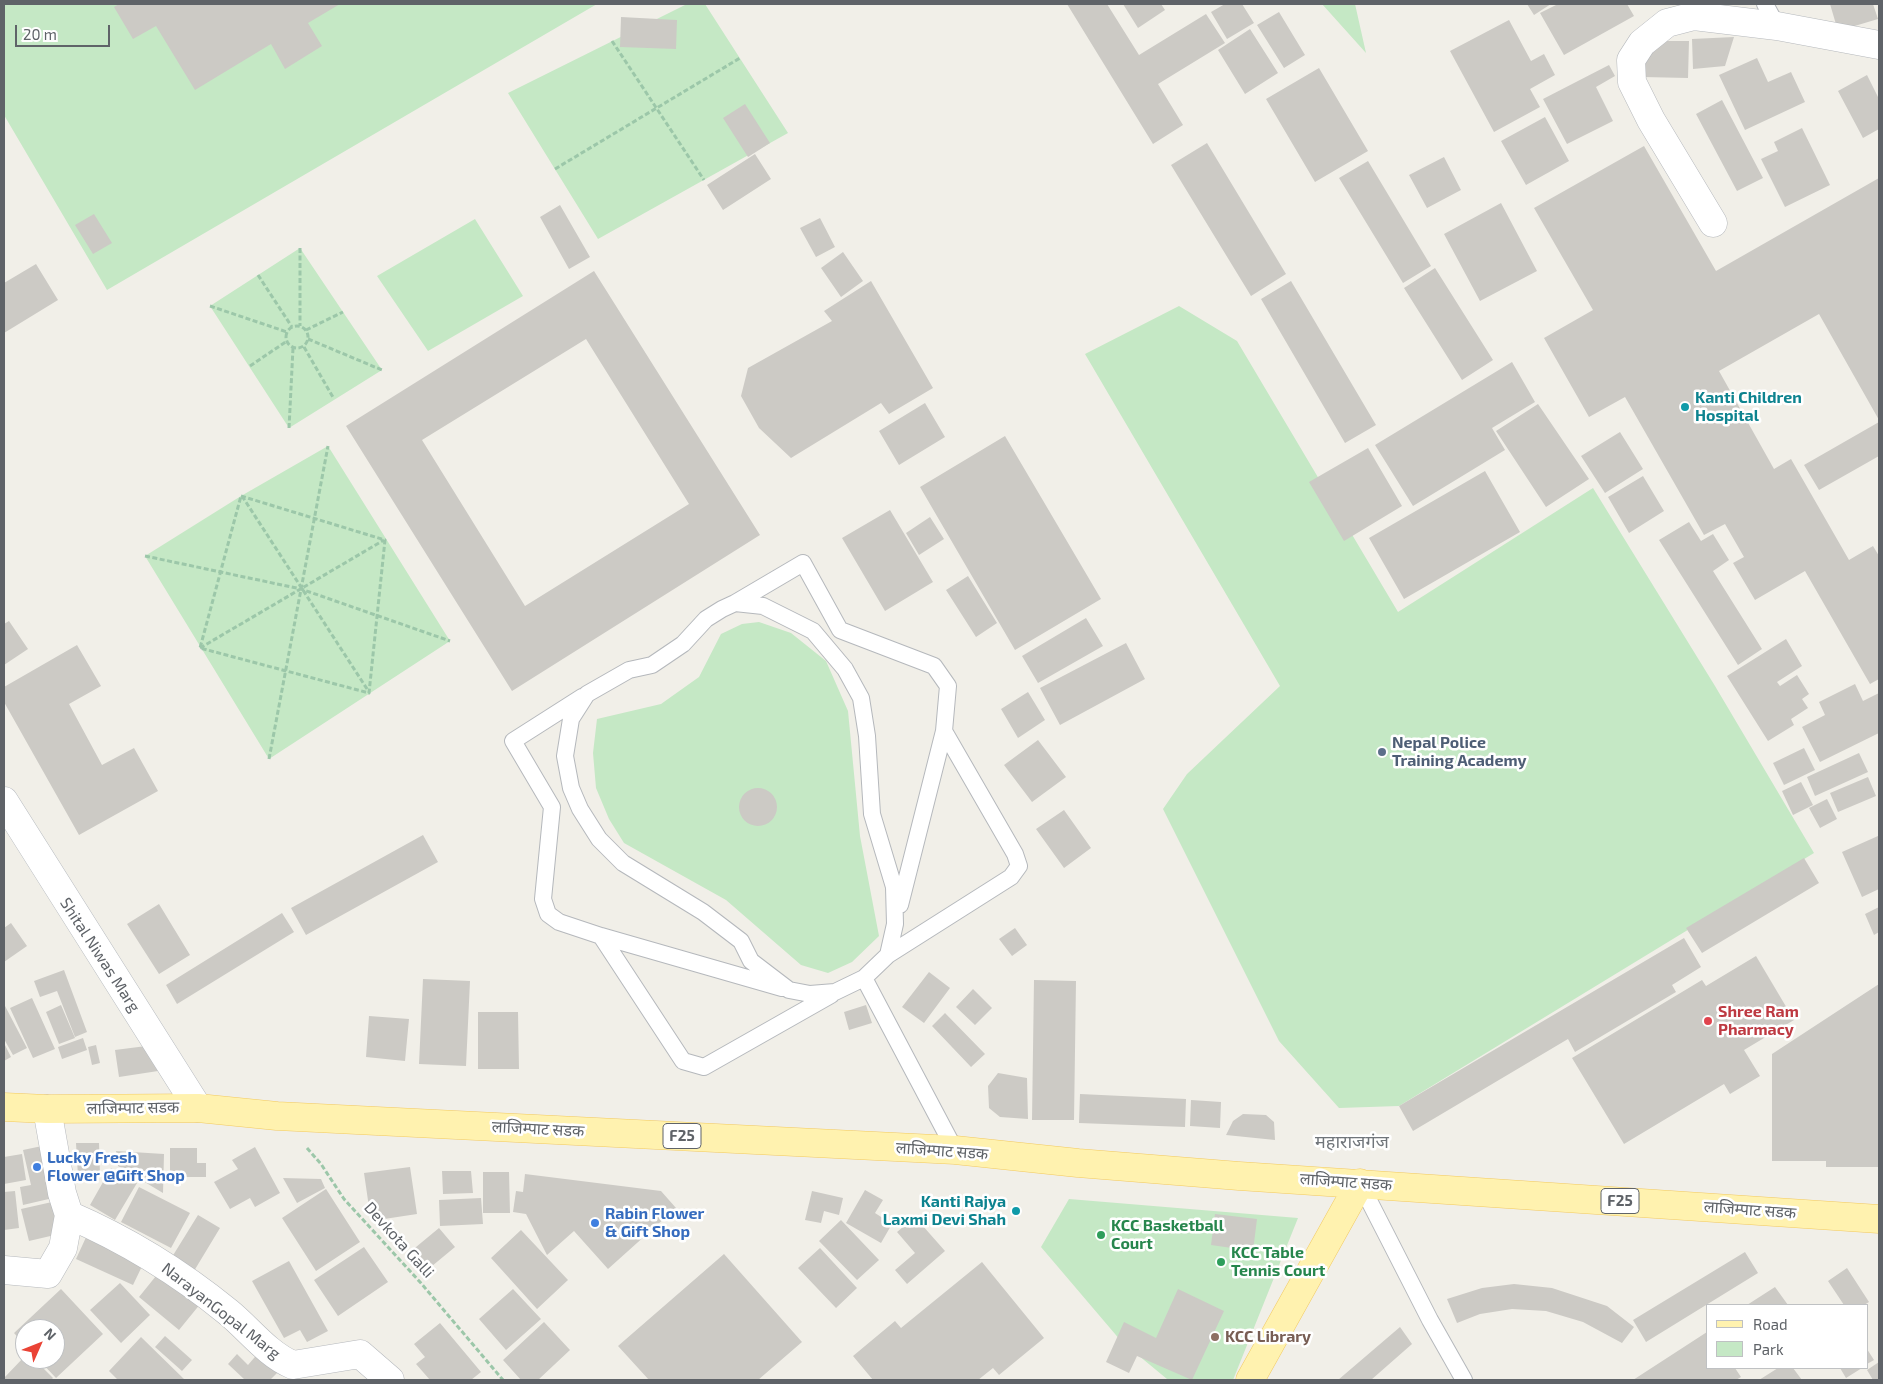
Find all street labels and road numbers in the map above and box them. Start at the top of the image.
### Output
street label: Shital Niwas Marg [56,894,144,1016]
street label: लाजिम्पाट सडक [87,1098,179,1118]
street label: लाजिम्पाट सडक [491,1117,585,1141]
road number: F25 [663,1124,701,1148]
street label: लाजिम्पाट सडक [895,1138,989,1164]
street label: लाजिम्पाट सडक [1299,1169,1393,1195]
road number: F25 [1601,1188,1639,1214]
street label: लाजिम्पाट सडक [1703,1197,1797,1223]
street label: Devkota Galli [360,1198,438,1282]
street label: NarayanGopal Marg [158,1259,284,1363]

